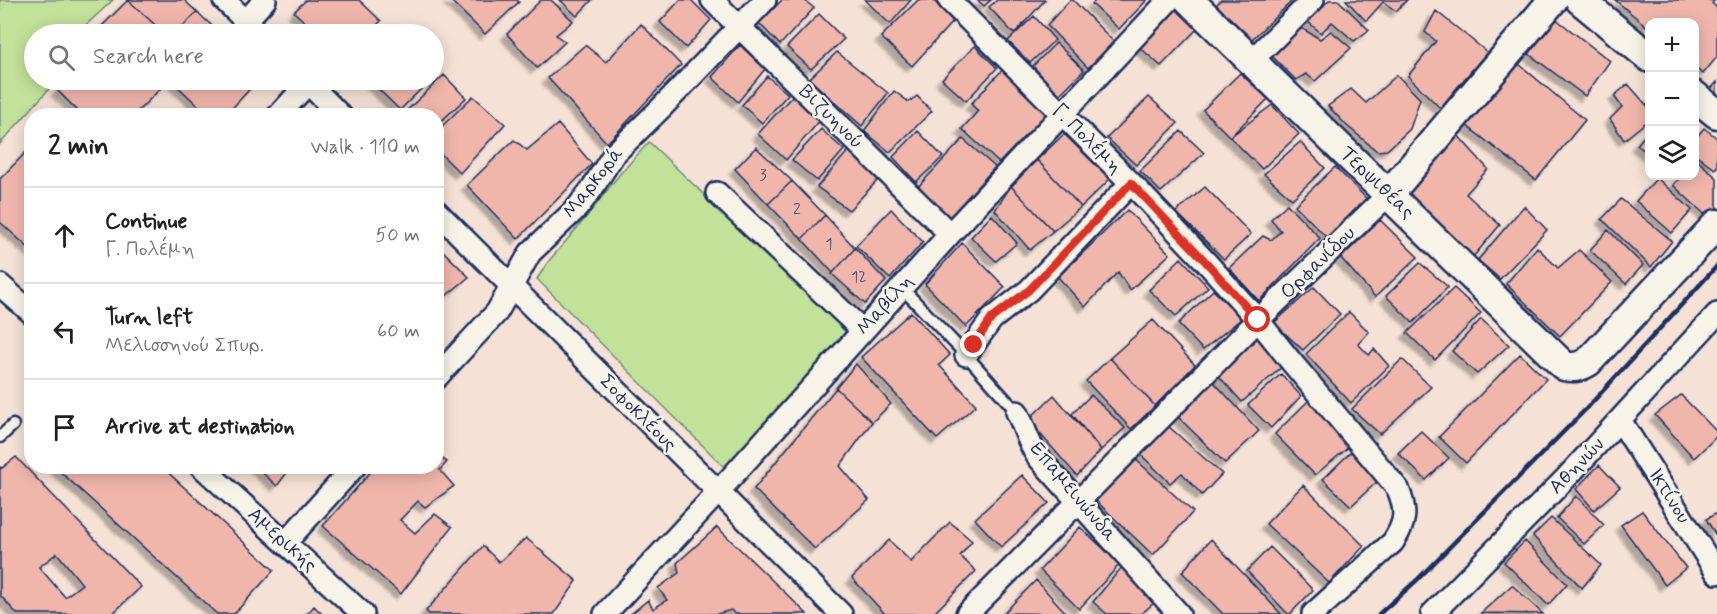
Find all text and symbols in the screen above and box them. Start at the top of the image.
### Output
map controls [1645,18,1699,180]
button: + [1645,18,1699,72]
search box [24,24,444,90]
icon: search [45,41,78,74]
text: Search here [93,43,204,71]
button: − [1645,72,1699,126]
street label: Βιζυηνού [793,79,869,155]
street label: Γ. Πολέμη [1046,98,1128,180]
button: layers [1645,126,1699,180]
text: 2 min [48,130,109,164]
text: Walk · 110 m [311,134,420,161]
street label: Μαρκορά [557,141,630,224]
street label: Τερψιθέας [1334,141,1420,225]
house number: 3 [759,165,767,186]
house number: 2 [793,199,801,220]
text: Continue [105,208,187,236]
icon: ahead [48,219,81,252]
street label: Ορφανίδου [1274,220,1362,306]
text: 50 m [375,222,420,249]
house number: 1 [825,234,833,255]
text: Γ. Πολέμη [105,236,194,263]
house number: 12 [851,267,867,288]
street label: Μαβίλη [850,269,920,341]
text: Turn left [105,304,193,332]
route start [1244,306,1270,332]
icon: left [48,315,81,348]
text: 60 m [377,318,420,345]
route end [960,331,986,357]
text: Μελισσηνού Σπυρ. [105,332,264,359]
street label: Σοφοκλέους [593,368,683,458]
icon: arrive [48,411,81,444]
text: Arrive at destination [105,413,295,441]
street label: Αθηνών [1543,431,1611,500]
street label: Επαμεινώνδα [1023,436,1123,548]
street label: Ικτίνου [1641,463,1697,529]
street label: Αμερικής [241,501,323,579]

